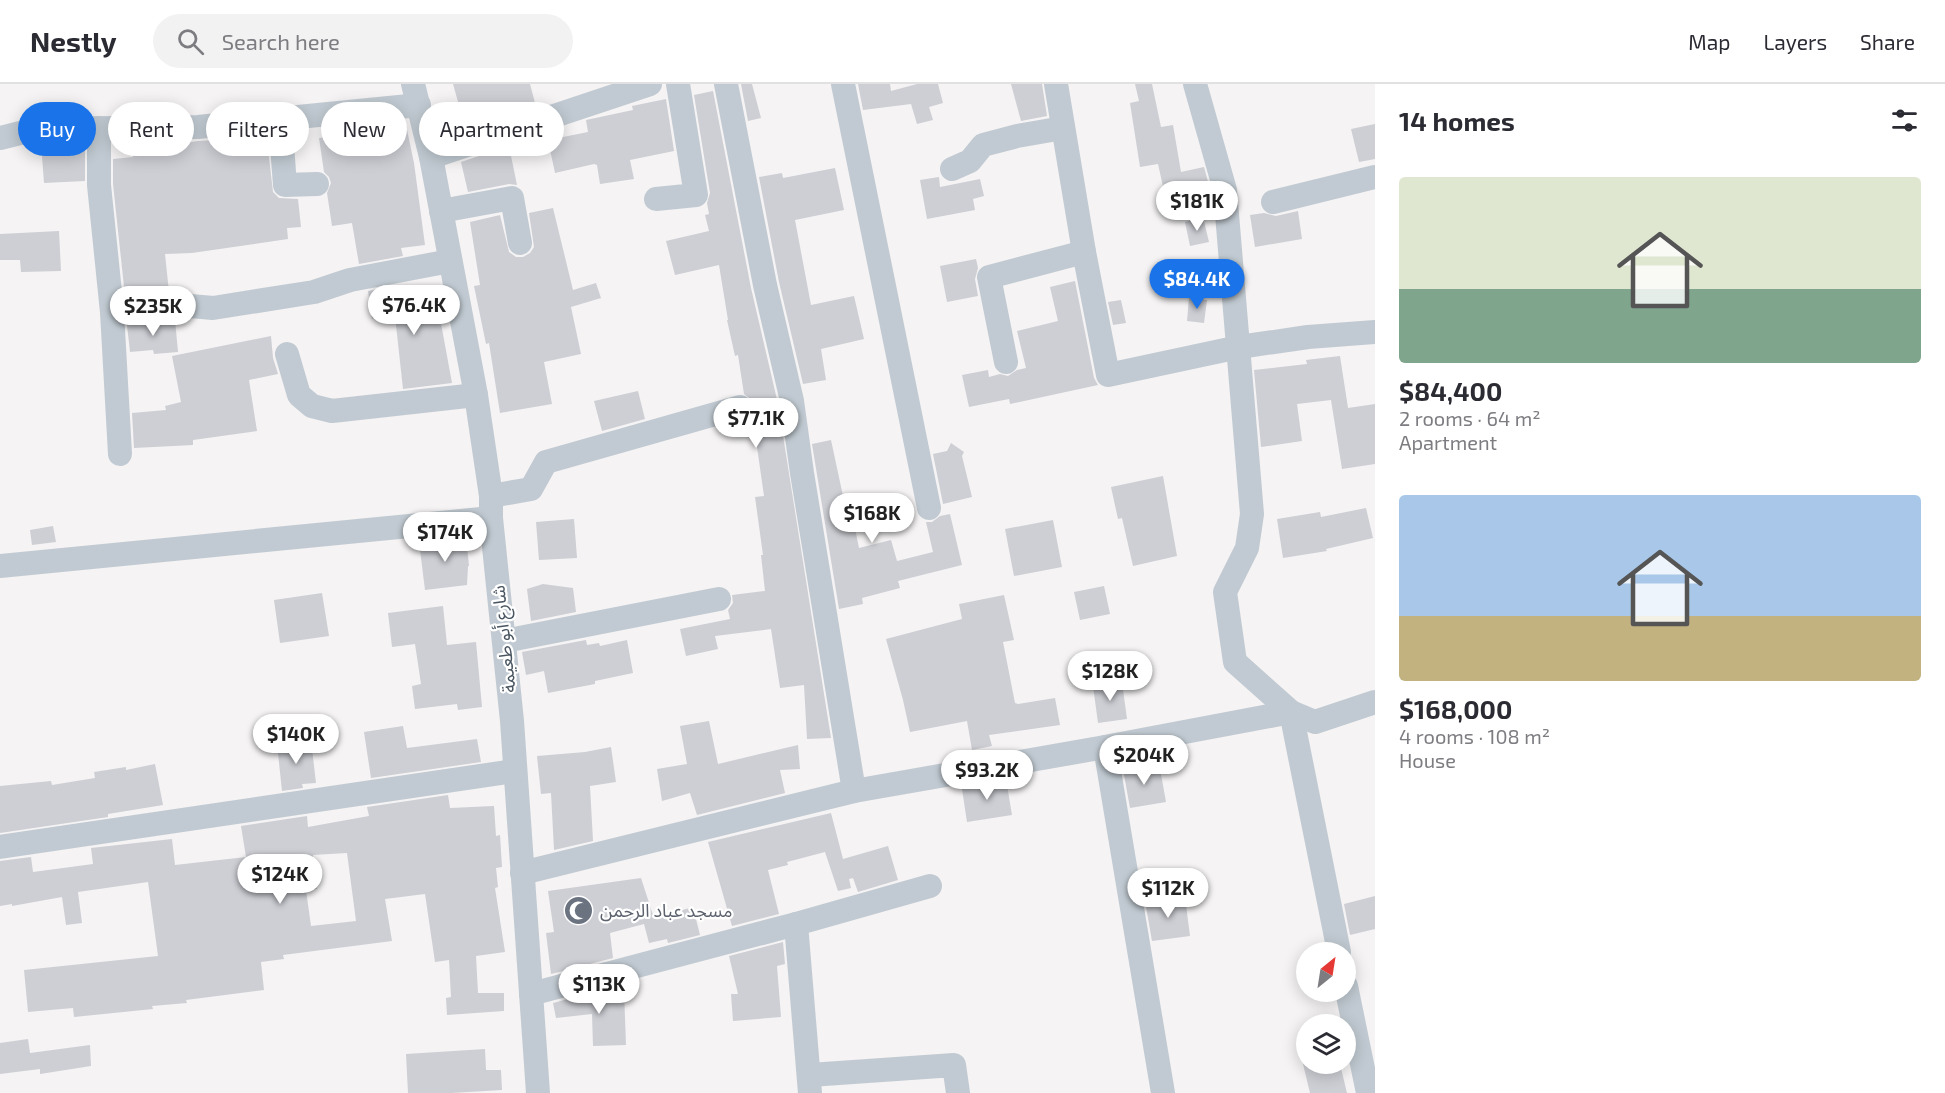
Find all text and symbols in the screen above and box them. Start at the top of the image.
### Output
search box [153,14,573,68]
text: Nestly [30,24,117,58]
icon: search [174,25,207,58]
text: Search here [222,28,340,54]
text: Map [1688,29,1730,54]
text: Layers [1763,29,1827,54]
text: Share [1860,29,1915,54]
chip: Buy [18,102,96,156]
chip: Rent [108,102,194,156]
chip: Filters [206,102,309,156]
chip: New [321,102,407,156]
chip: Apartment [419,102,564,156]
icon: filters [1888,104,1921,137]
text: 14 homes [1399,105,1515,136]
pin: $181K [1155,181,1239,232]
text: $181K [1170,188,1224,212]
icon: home [1606,216,1714,324]
pin: $84.4K [1148,259,1246,310]
text: $84.4K [1163,266,1231,290]
pin: $76.4K [365,285,463,336]
pin: $235K [111,286,195,337]
text: $76.4K [382,292,446,316]
text: $235K [124,293,182,317]
text: $84,400 [1399,375,1502,406]
pin: $77.1K [707,398,805,449]
text: $77.1K [727,405,785,429]
text: 2 rooms · 64 m² [1399,406,1541,430]
text: Apartment [1399,430,1497,454]
pin: $168K [830,493,914,544]
text: $168K [843,500,901,524]
pin: $174K [403,512,487,563]
text: $174K [417,519,473,543]
icon: home [1606,534,1714,642]
street label: شارع أبو طعيمة [486,584,524,694]
pin: $128K [1068,651,1152,702]
text: $128K [1082,658,1139,682]
text: $168,000 [1399,693,1512,724]
pin: $140K [254,714,338,765]
text: $140K [267,721,325,745]
text: 4 rooms · 108 m² [1399,724,1550,748]
pin: $204K [1102,735,1186,786]
text: $204K [1113,742,1175,766]
text: House [1399,748,1456,772]
pin: $93.2K [938,750,1036,801]
text: $93.2K [955,757,1019,781]
pin: $124K [238,854,322,905]
text: $124K [251,861,309,885]
pin: $112K [1126,868,1210,919]
text: $112K [1141,875,1195,899]
mosque icon: مسجد عباد الرحمن [563,895,595,927]
place label: مسجد عباد الرحمن [600,899,732,922]
north arrow [1296,942,1356,1002]
map controls [1296,942,1356,1074]
pin: $113K [557,964,641,1015]
text: $113K [573,971,625,995]
button: layers [1296,1014,1356,1074]

